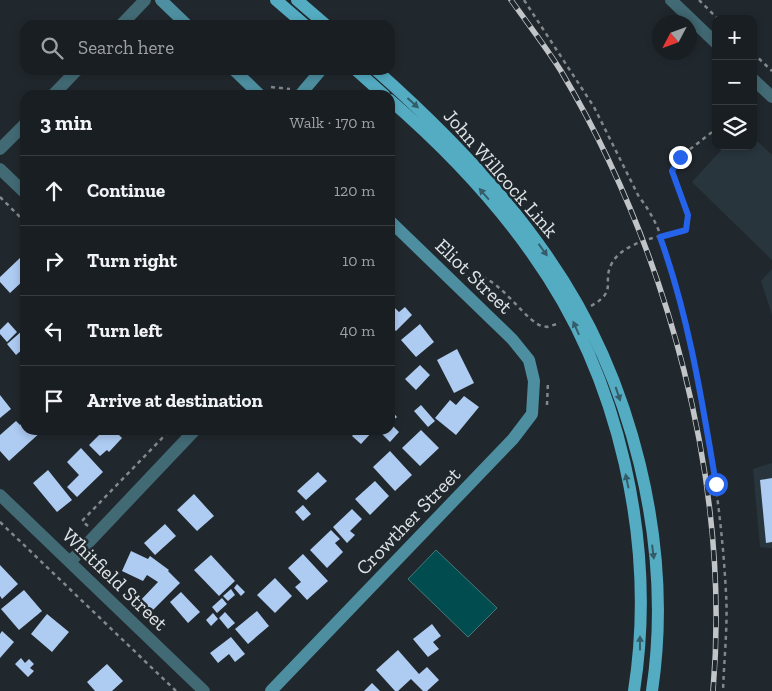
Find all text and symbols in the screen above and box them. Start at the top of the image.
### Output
north arrow [652,15,697,60]
map controls [712,15,757,150]
button: + [712,15,757,60]
search box [20,20,395,75]
icon: search [38,34,66,62]
text: Search here [78,36,174,59]
button: − [712,60,757,105]
one-way arrow [406,97,419,108]
street label: John Willcock Link [439,104,564,242]
button: layers [712,105,757,150]
text: 3 min [40,110,92,135]
text: Walk · 170 m [290,113,375,132]
route end [669,146,692,169]
icon: ahead [40,177,68,205]
text: Continue [87,179,165,202]
text: 120 m [334,181,375,200]
one-way arrow [479,187,490,200]
street label: Eliot Street [431,233,518,319]
one-way arrow [538,243,548,257]
icon: right [40,247,68,275]
text: Turn right [87,249,177,272]
text: 10 m [342,251,375,270]
icon: left [40,317,68,345]
text: Turn left [87,319,162,342]
text: 40 m [340,321,375,340]
one-way arrow [571,321,579,335]
icon: arrive [40,387,68,415]
one-way arrow [614,387,622,402]
text: Arrive at destination [87,389,263,412]
street label: Crowther Street [351,462,466,580]
route start [705,473,728,496]
one-way arrow [623,474,631,489]
street label: Whitfield Street [57,523,173,636]
one-way arrow [650,544,658,560]
one-way arrow [636,634,644,650]

